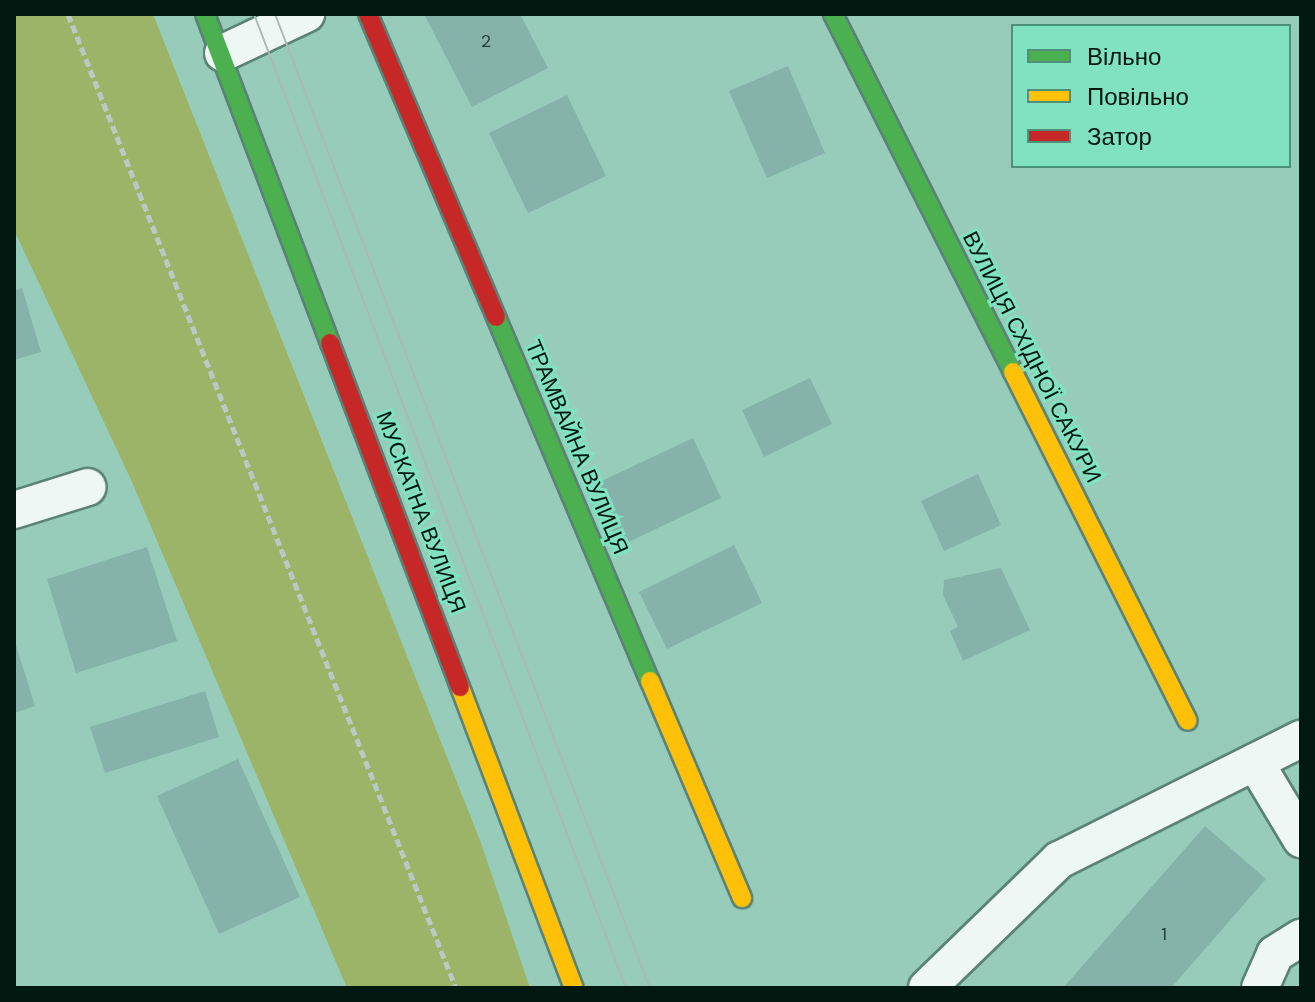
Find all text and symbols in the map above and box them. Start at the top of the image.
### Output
legend [1011,24,1291,168]
house number: 2 [481,30,491,52]
text: Вільно [1087,41,1161,72]
text: Повільно [1087,81,1189,112]
text: Затор [1087,121,1152,152]
street label: ВУЛИЦЯ СХІДНОЇ САКУРИ [957,227,1107,487]
street label: ТРАМВАЙНА ВУЛИЦЯ [520,336,634,558]
street label: МУСКАТНА ВУЛИЦЯ [370,408,472,616]
house number: 1 [1161,923,1167,945]

